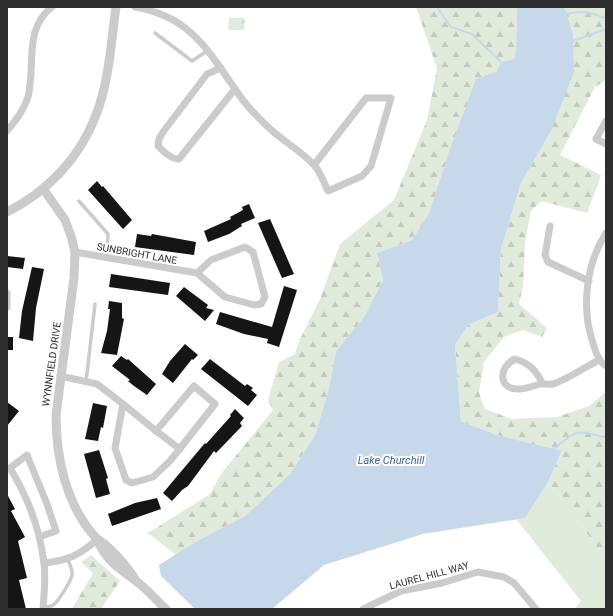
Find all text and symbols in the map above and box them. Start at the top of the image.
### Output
street label: SUNBRIGHT LANE [96,241,178,266]
street label: WYNNFIELD DRIVE [40,321,63,407]
water label: Lake Churchill [358,454,425,467]
street label: LAUREL HILL WAY [388,560,470,591]

